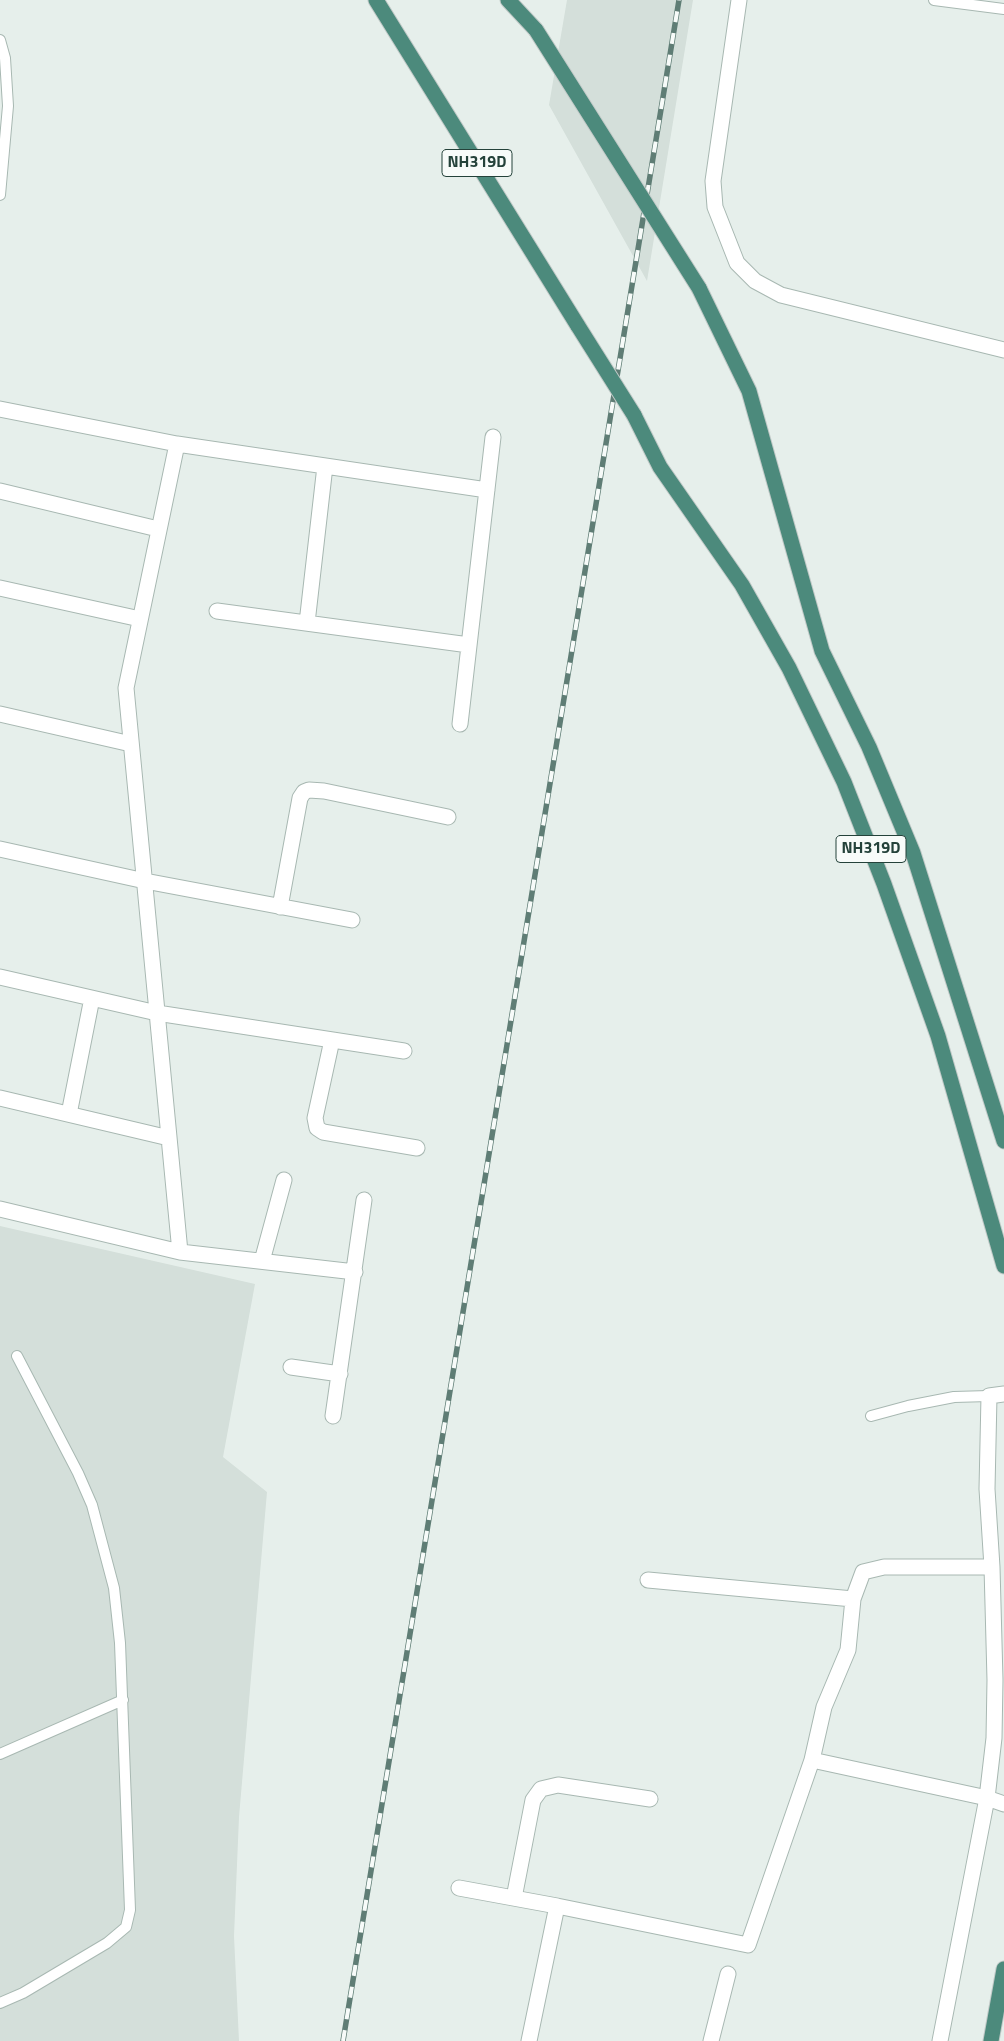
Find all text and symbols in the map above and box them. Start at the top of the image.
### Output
road number: NH319D [442,150,512,177]
road number: NH319D [836,836,906,862]

